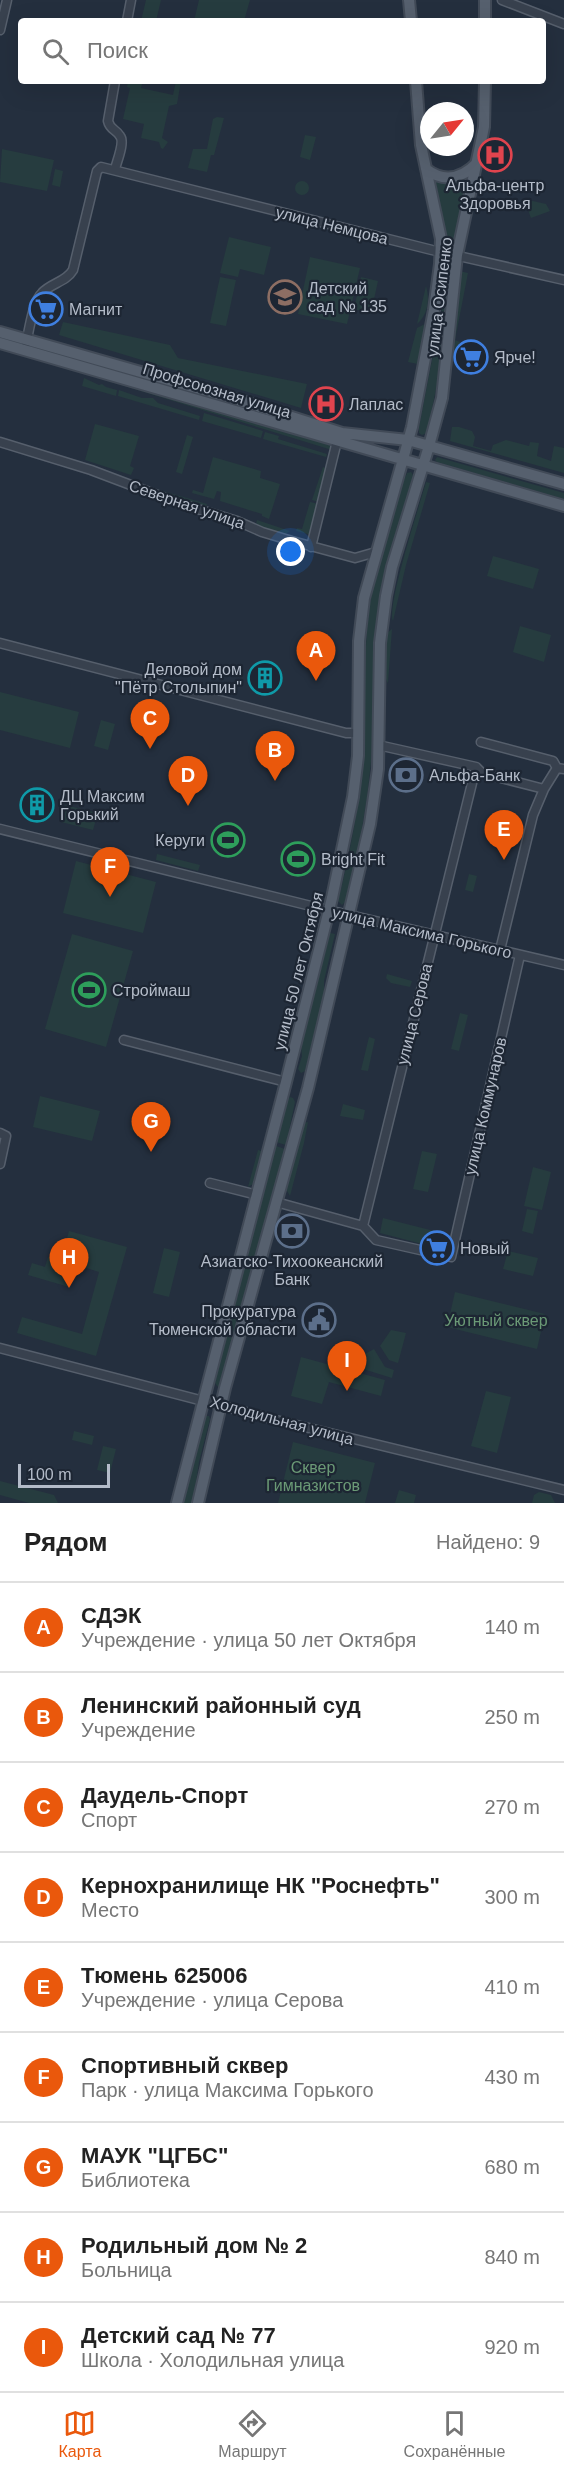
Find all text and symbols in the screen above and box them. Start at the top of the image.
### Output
search box [18,18,546,84]
icon: search [39,35,72,68]
text: Поиск [87,38,148,63]
north arrow [420,102,474,156]
hospital icon: Альфа-центр Здоровья [477,137,513,173]
place label: Альфа-центр Здоровья [446,177,544,212]
street label: улица Немцова [274,203,390,248]
street label: улица Осипенко [424,236,455,358]
school or university icon: Детский сад № 135 [267,279,303,315]
place label: Детский сад № 135 [308,280,387,315]
supermarket icon: Магнит [28,291,64,327]
place label: Магнит [69,301,123,318]
supermarket icon: Ярче! [453,339,489,375]
place label: Ярче! [494,349,536,366]
street label: Профсоюзная улица [141,360,293,421]
hospital icon: Лаплас [308,386,344,422]
place label: Лаплас [349,396,403,413]
street label: Северная улица [127,477,247,532]
your location [276,537,305,566]
pin: A [296,632,336,681]
building icon: Деловой дом "Пётр Столыпин" [247,660,283,696]
place label: Деловой дом "Пётр Столыпин" [115,661,242,696]
pin: C [130,700,170,749]
pin: B [256,732,294,781]
pin: D [168,756,207,806]
bank icon: Альфа-Банк [388,757,424,793]
place label: Альфа-Банк [429,767,521,784]
building icon: ДЦ Максим Горький [19,787,55,823]
place label: ДЦ Максим Горький [60,788,145,823]
pin: E [484,810,524,860]
sports icon: Керуги [210,822,246,858]
place label: Керуги [155,832,205,849]
sports icon: Bright Fit [280,841,316,877]
pin: F [90,848,130,897]
place label: Bright Fit [321,851,386,868]
street label: улица 50 лет Октября [271,890,326,1052]
street label: улица Максима Горького [331,904,513,961]
street label: улица Серова [394,962,435,1067]
sports icon: Строймаш [71,972,107,1008]
place label: Строймаш [112,982,190,999]
street label: улица Коммунаров [461,1036,510,1177]
pin: G [132,1102,170,1152]
bank icon: Азиатско-Тихоокеанский Банк [274,1213,310,1249]
supermarket icon: Новый [419,1230,455,1266]
pin: H [50,1238,88,1288]
place label: Новый [460,1240,509,1257]
place label: Азиатско-Тихоокеанский Банк [201,1253,383,1288]
public building icon: Прокуратура Тюменской области [301,1302,337,1338]
place label: Прокуратура Тюменской области [149,1303,296,1338]
park label: Уютный сквер [444,1312,548,1329]
pin: I [328,1342,366,1391]
street label: Холодильная улица [208,1393,356,1448]
park label: Сквер Гимназистов [266,1459,360,1494]
scale bar [18,1461,110,1488]
text: 100 m [27,1466,71,1483]
text: Рядом [24,1527,107,1557]
text: Найдено: 9 [436,1531,540,1553]
text: СДЭК [81,1603,141,1628]
text: A [36,1616,51,1638]
text: 140 m [484,1616,540,1638]
text: Учреждение · улица 50 лет Октября [81,1629,416,1651]
text: Ленинский районный суд [81,1693,361,1718]
text: B [36,1706,51,1728]
text: 250 m [484,1706,540,1728]
text: Учреждение [81,1719,196,1741]
text: Даудель-Спорт [81,1783,248,1808]
text: C [36,1796,51,1818]
text: 270 m [484,1796,540,1818]
text: Спорт [81,1809,137,1831]
text: Кернохранилище НК "Роснефть" [81,1873,440,1898]
text: D [36,1886,51,1908]
text: 300 m [484,1886,540,1908]
text: Место [81,1899,139,1921]
text: Тюмень 625006 [81,1963,248,1988]
text: E [37,1976,50,1998]
text: 410 m [484,1976,540,1998]
text: Учреждение · улица Серова [81,1989,343,2011]
text: Спортивный сквер [81,2053,288,2078]
text: F [37,2066,50,2088]
text: 430 m [484,2066,540,2088]
text: Парк · улица Максима Горького [81,2079,374,2101]
text: МАУК "ЦГБС" [81,2143,228,2168]
text: G [36,2156,51,2178]
text: 680 m [484,2156,540,2178]
text: Библиотека [81,2169,190,2191]
text: Родильный дом № 2 [81,2233,307,2258]
text: H [36,2246,51,2268]
text: 840 m [484,2246,540,2268]
text: Больница [81,2259,172,2281]
text: Детский сад № 77 [81,2323,276,2348]
text: I [41,2336,46,2358]
text: 920 m [484,2336,540,2358]
text: Школа · Холодильная улица [81,2349,344,2371]
tab: Карта [59,2407,101,2461]
tab: Маршрут [218,2407,287,2461]
tab: Сохранённые [404,2407,505,2461]

